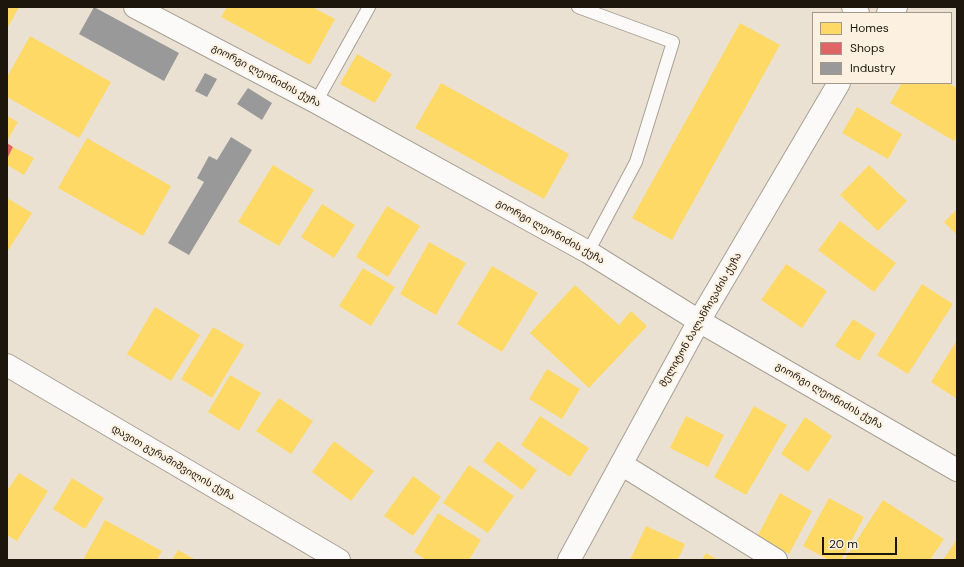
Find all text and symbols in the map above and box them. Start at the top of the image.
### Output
legend [812,12,952,84]
text: Homes [850,20,889,36]
text: Shops [850,40,885,56]
street label: გიორგი ლეონიძის ქუჩა [209,42,323,110]
text: Industry [850,60,896,76]
street label: გიორგი ლეონიძის ქუჩა [494,197,606,267]
street label: მელიტონ ბალანჩივაძის ქუჩა [657,251,745,389]
street label: გიორგი ლეონიძის ქუჩა [773,360,885,432]
street label: დავით გურამიშვილის ქუჩა [109,423,237,503]
scale bar [824,529,899,555]
text: 20 m [829,536,858,552]

